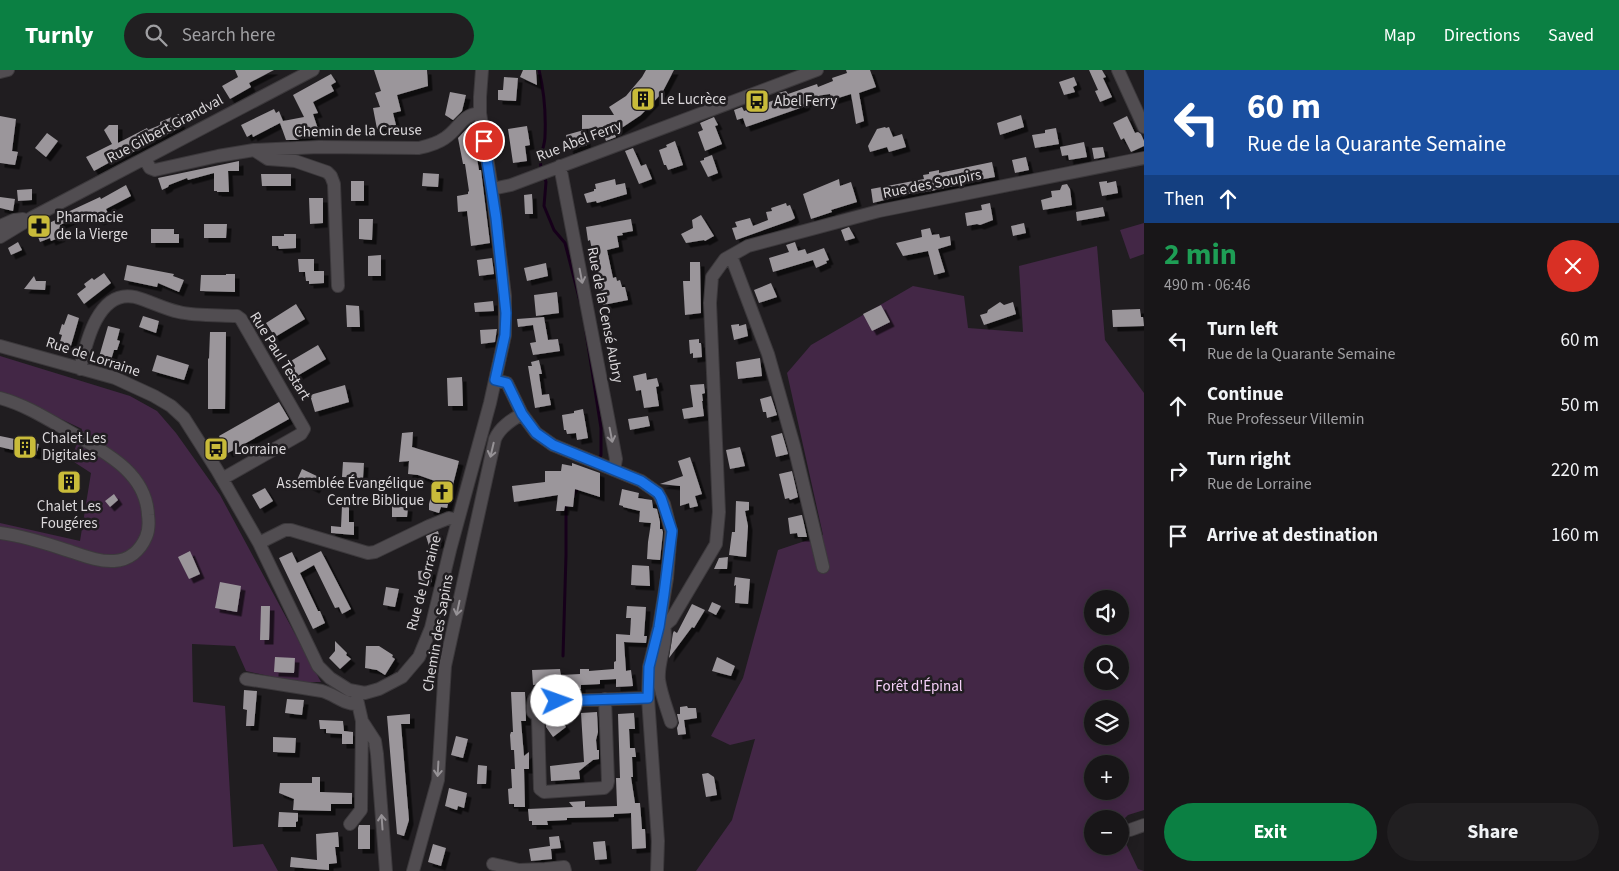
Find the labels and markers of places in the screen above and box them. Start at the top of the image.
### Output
building icon: Le Lucrèce [630,86,656,112]
bus stop icon: Abel Ferry [744,88,770,114]
place label: Le Lucrèce [660,89,726,110]
place label: Abel Ferry [774,91,837,112]
pin [463,120,505,162]
place label: Pharmacie de la Vierge [56,207,128,245]
pharmacy icon: Pharmacie de la Vierge [26,213,52,239]
place label: Chalet Les Digitales [42,428,106,466]
building icon: Chalet Les Digitales [12,434,38,460]
bus stop icon: Lorraine [203,436,229,462]
place label: Lorraine [234,439,286,460]
building icon: Chalet Les Fougéres [56,469,82,495]
place label: Assemblée Évangélique Centre Biblique [277,473,424,511]
church icon: Assemblée Évangélique Centre Biblique [429,479,455,505]
place label: Chalet Les Fougéres [37,496,101,534]

